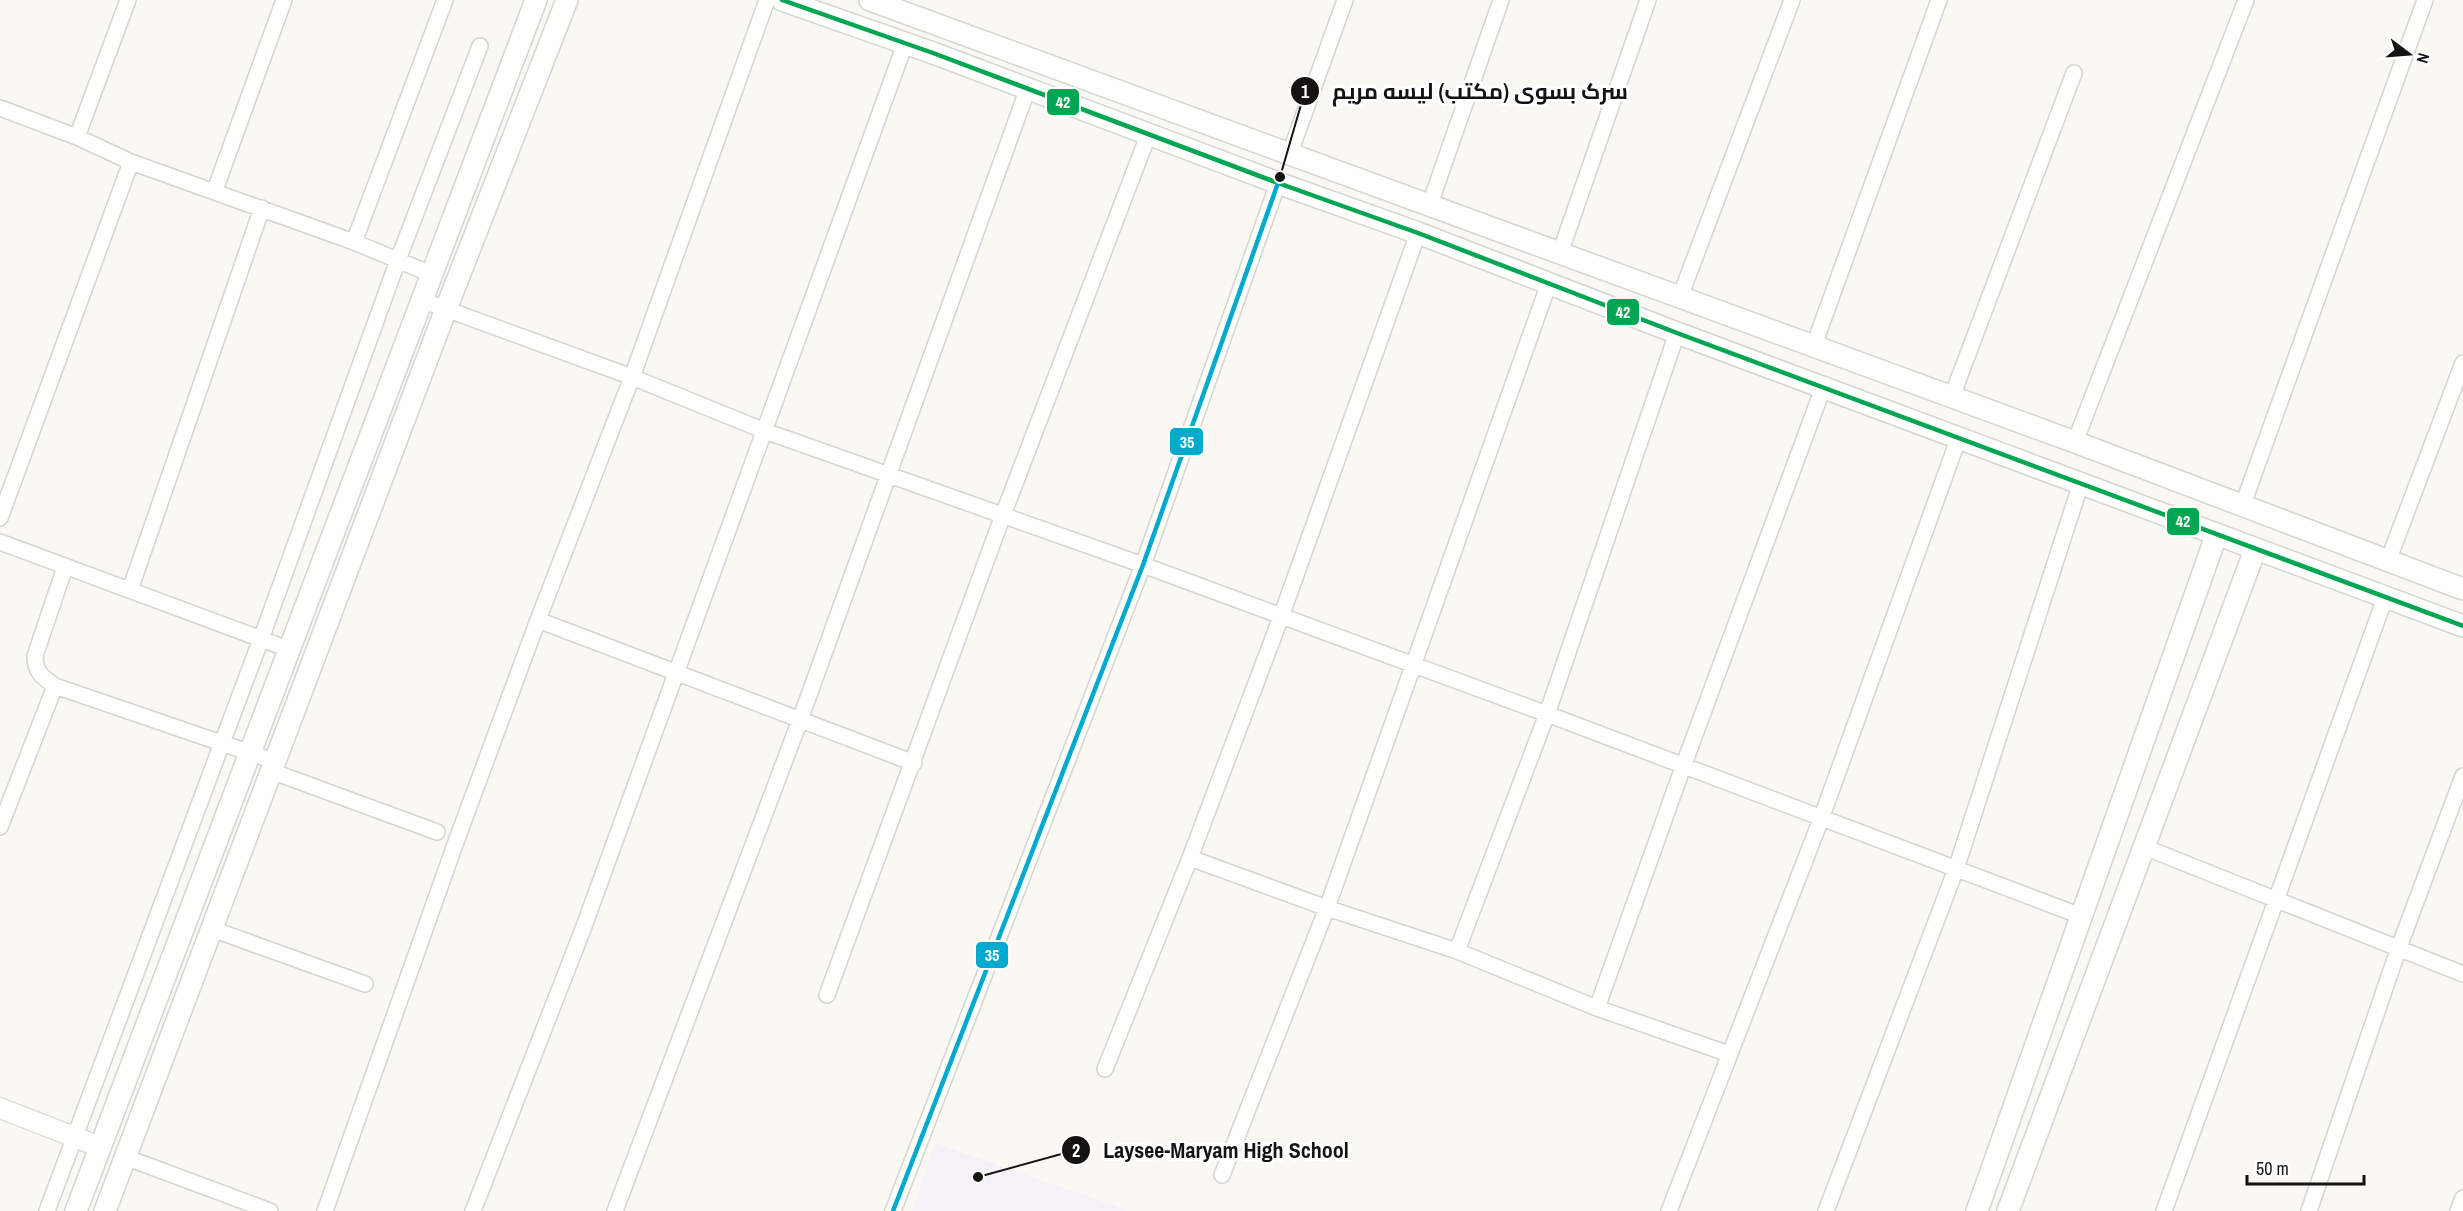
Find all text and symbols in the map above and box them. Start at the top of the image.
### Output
north arrow [2379,24,2439,84]
text: N [2412,51,2435,66]
callout: سرک بسوی (مکتب) لیسه مریم [1290,71,1640,111]
text: سرک بسوی (مکتب) لیسه مریم [1332,76,1628,107]
text: 1 [1301,79,1310,104]
line badge: 42 [1046,88,1080,116]
text: 42 [1056,91,1070,113]
line badge: 42 [1606,298,1640,326]
text: 42 [1616,301,1630,323]
line badge: 35 [1169,427,1204,456]
text: 35 [1180,431,1194,453]
line badge: 42 [2166,507,2200,536]
text: 42 [2176,510,2190,532]
line badge: 35 [975,941,1009,969]
text: 35 [985,944,999,966]
callout: Laysee-Maryam High School [1061,1130,1361,1170]
text: Laysee-Maryam High School [1103,1135,1349,1165]
text: 2 [1072,1138,1080,1163]
scale bar [2247,1148,2364,1186]
text: 50 m [2256,1156,2289,1181]

